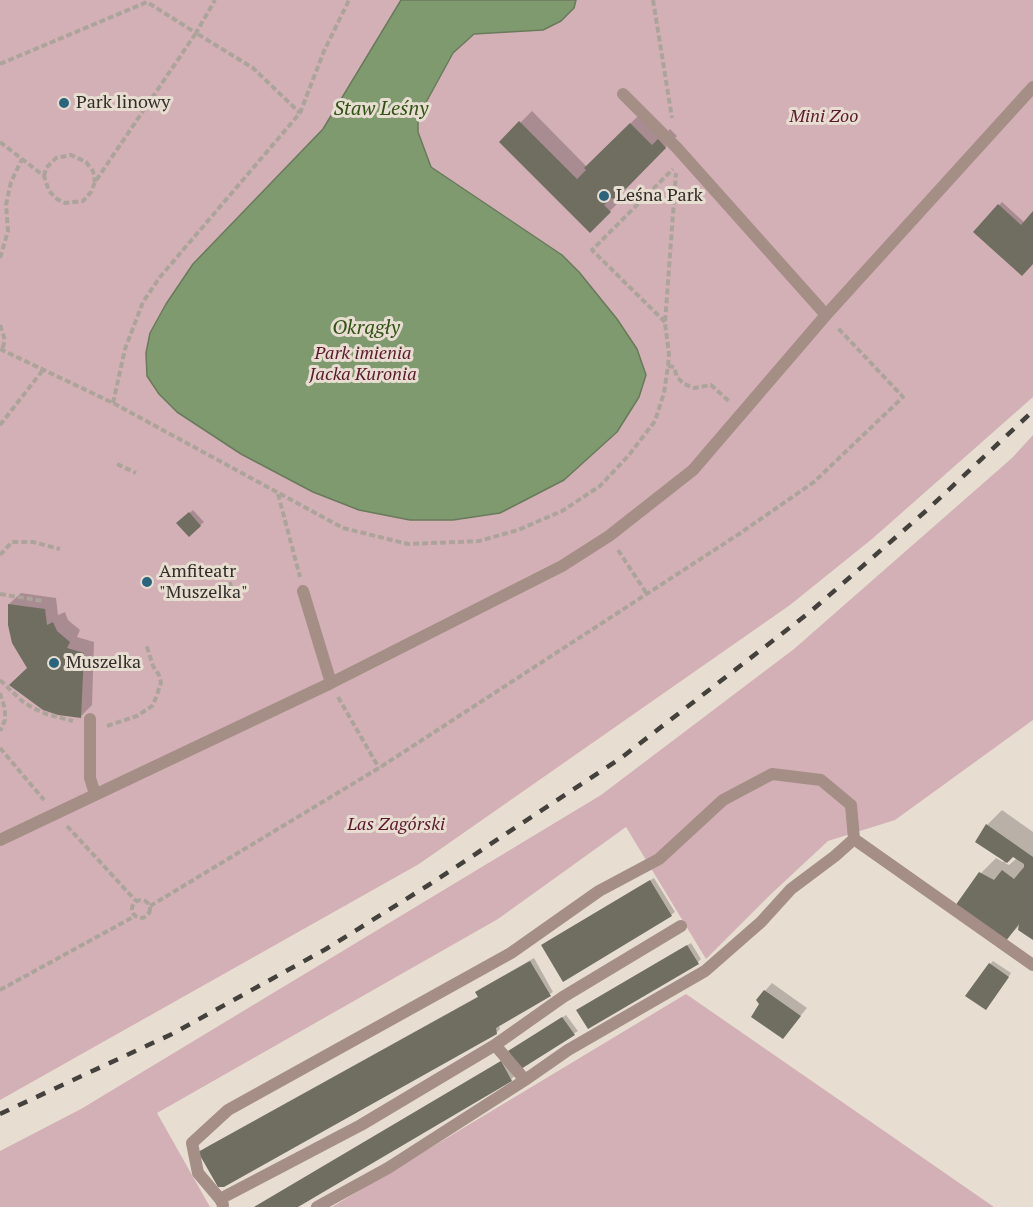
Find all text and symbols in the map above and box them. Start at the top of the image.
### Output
place label: Park linowy [76,92,170,114]
marker: Park linowy [57,96,71,110]
water label: Staw Leśny [334,97,428,121]
park label: Mini Zoo [790,106,858,128]
place label: Leśna Park [616,185,703,207]
marker: Leśna Park [597,189,611,203]
water label: Okrągły [332,316,400,340]
park label: Park imienia Jacka Kuronia [309,343,417,386]
place label: Amfiteatr "Muszelka" [159,561,248,604]
marker: Amfiteatr "Muszelka" [140,575,154,589]
place label: Muszelka [66,652,141,674]
marker: Muszelka [47,656,61,670]
park label: Las Zagórski [347,814,445,836]

